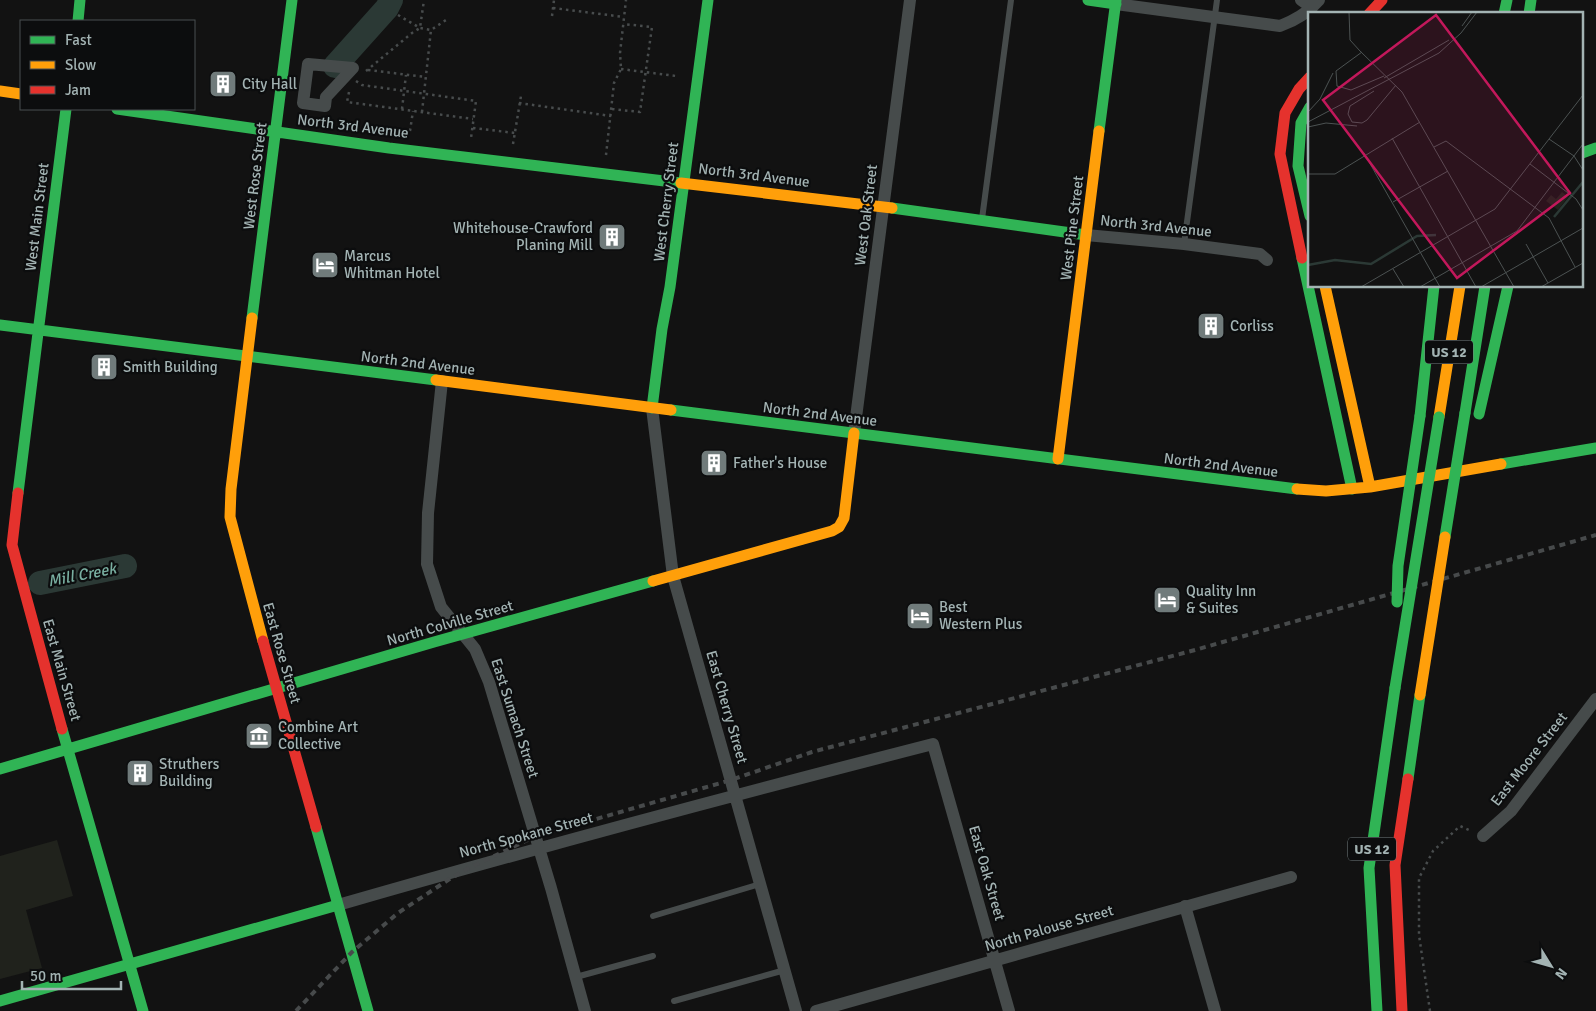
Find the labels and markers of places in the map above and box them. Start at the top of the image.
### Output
building icon: City Hall [208,69,238,99]
place label: City Hall [242,75,297,93]
place label: Whitehouse-Crawford Planing Mill [453,219,593,254]
building icon: Whitehouse-Crawford Planing Mill [597,222,627,252]
place label: Marcus Whitman Hotel [344,247,440,282]
hotel icon: Marcus Whitman Hotel [310,250,340,280]
building icon: Corliss [1196,311,1226,341]
place label: Corliss [1230,317,1274,335]
building icon: Smith Building [89,352,119,382]
place label: Smith Building [123,358,218,376]
building icon: Father's House [699,448,729,478]
place label: Father's House [733,454,827,472]
place label: Quality Inn & Suites [1186,582,1256,617]
hotel icon: Quality Inn & Suites [1152,585,1182,615]
place label: Best Western Plus [939,598,1023,633]
hotel icon: Best Western Plus [905,601,935,631]
place label: Combine Art Collective [278,718,358,753]
museum icon: Combine Art Collective [244,721,274,751]
place label: Struthers Building [159,755,220,790]
building icon: Struthers Building [125,758,155,788]

